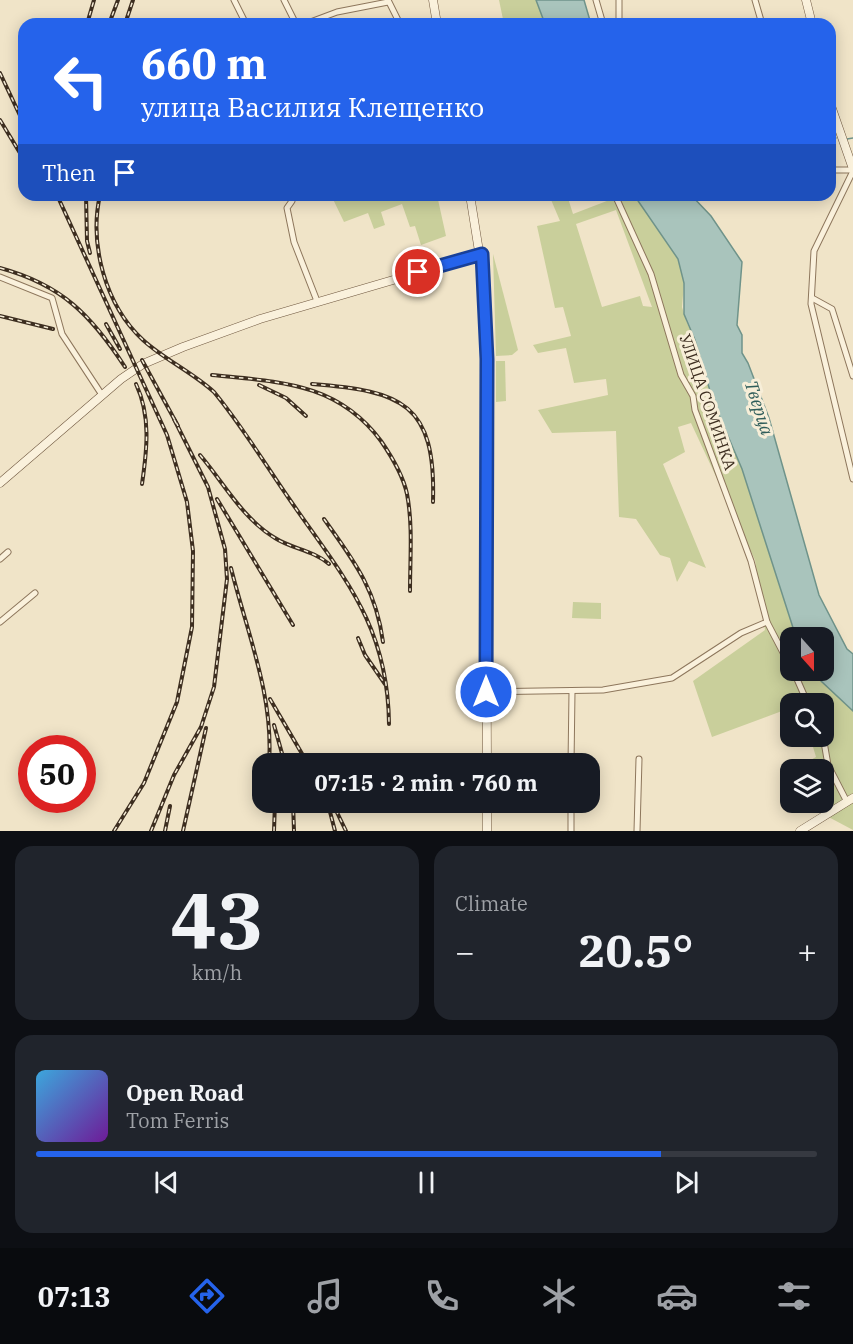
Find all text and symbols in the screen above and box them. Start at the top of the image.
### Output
text: 660 m [141,36,267,91]
icon: left [42,42,120,120]
text: улица Василия Клещенко [141,89,484,124]
icon: arrive [108,156,141,189]
text: Then [42,158,96,187]
pin [392,246,443,297]
icon: arrive [401,255,434,288]
street label: УЛИЦА СОМИНКА [675,331,741,473]
water label: Тверца [740,377,779,438]
north arrow [780,627,834,681]
map controls [780,627,834,813]
position arrow [454,660,518,724]
button: search [780,693,834,747]
speed limit sign: 50 [18,735,96,813]
button: layers [780,759,834,813]
text: 07:15 · 2 min · 760 m [314,768,538,797]
text: 43 [170,869,264,970]
text: Climate [455,890,528,917]
text: 20.5° [579,921,693,979]
text: − [455,930,475,973]
text: + [797,930,817,973]
text: km/h [192,959,242,986]
text: Open Road [126,1078,244,1107]
text: Tom Ferris [126,1107,229,1134]
icon: previous [150,1166,183,1199]
icon: pause [410,1166,443,1199]
icon: next [670,1166,703,1199]
icon: directions [186,1275,228,1317]
icon: music [304,1275,346,1317]
icon: phone [421,1275,463,1317]
icon: climate [538,1275,580,1317]
icon: car [656,1275,698,1317]
icon: filters [773,1275,815,1317]
text: 07:13 [38,1279,111,1314]

